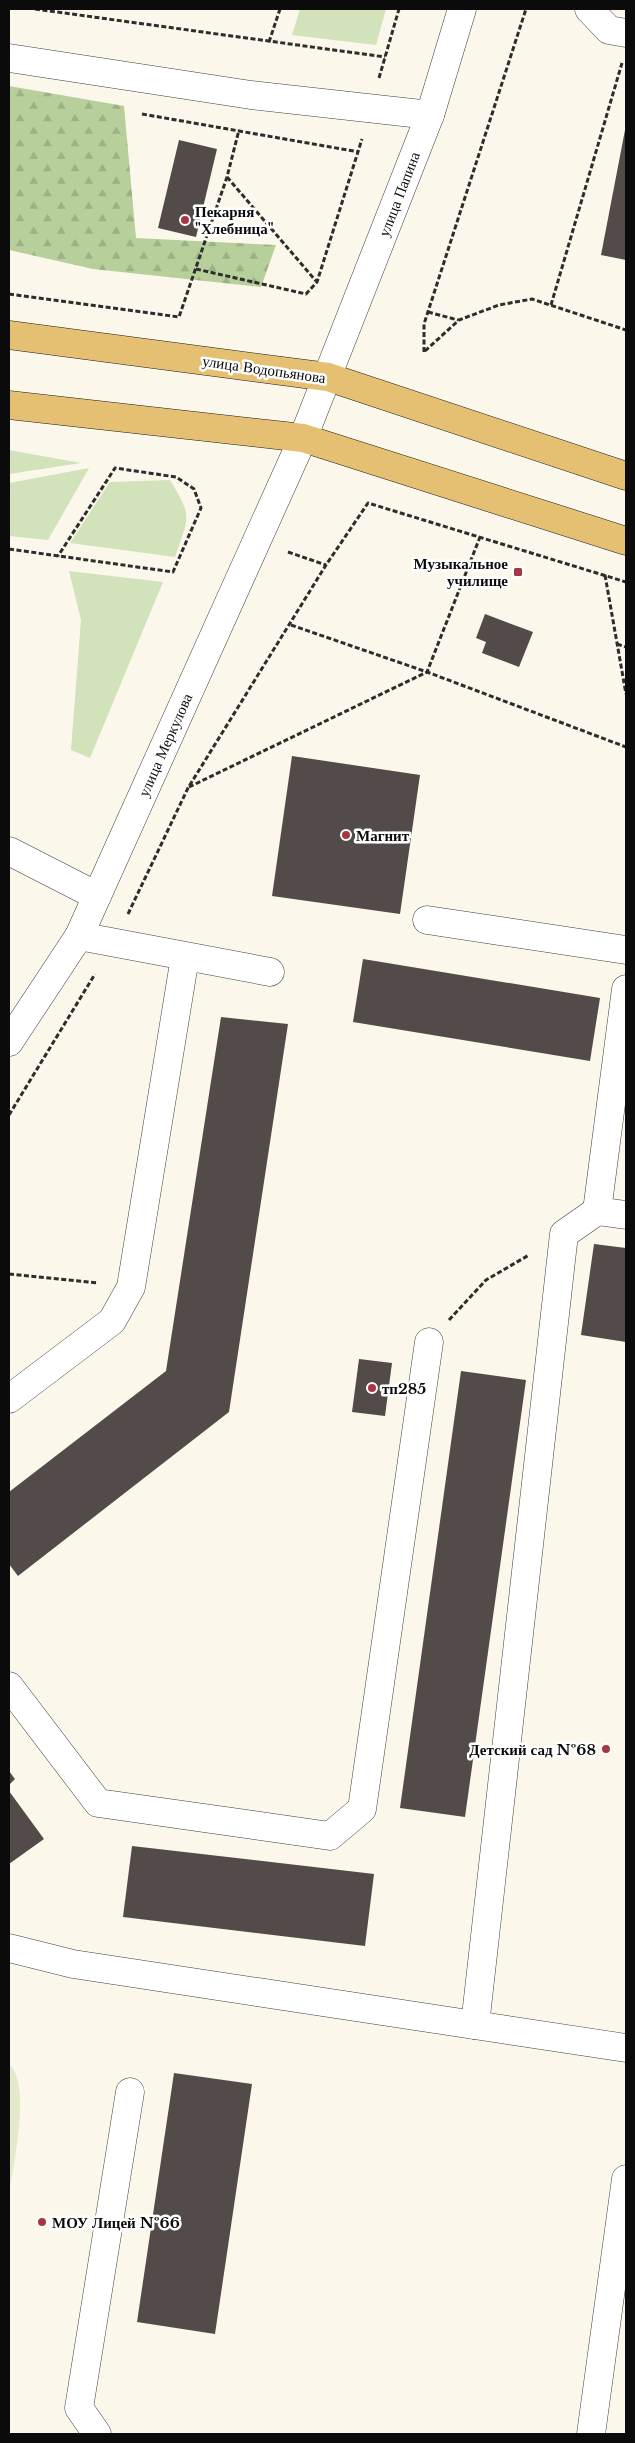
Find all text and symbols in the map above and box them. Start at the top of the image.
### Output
street label: улица Папина [374,149,424,239]
place label: Пекарня "Хлебница" [195,202,274,238]
marker: Пекарня "Хлебница" [179,214,191,226]
street label: улица Водопьянова [201,351,327,387]
place label: Музыкальное училище [414,554,508,590]
marker: Музыкальное училище [512,566,524,578]
street label: улица Меркулова [134,690,196,800]
place label: Магнит [356,826,410,845]
marker: Магнит [340,829,352,841]
place label: тп285 [382,1379,426,1398]
marker: тп285 [366,1382,378,1394]
place label: Детский сад №68 [469,1740,596,1759]
marker: Детский сад №68 [600,1743,612,1755]
place label: МОУ Лицей №66 [52,2213,180,2232]
marker: МОУ Лицей №66 [36,2216,48,2228]

